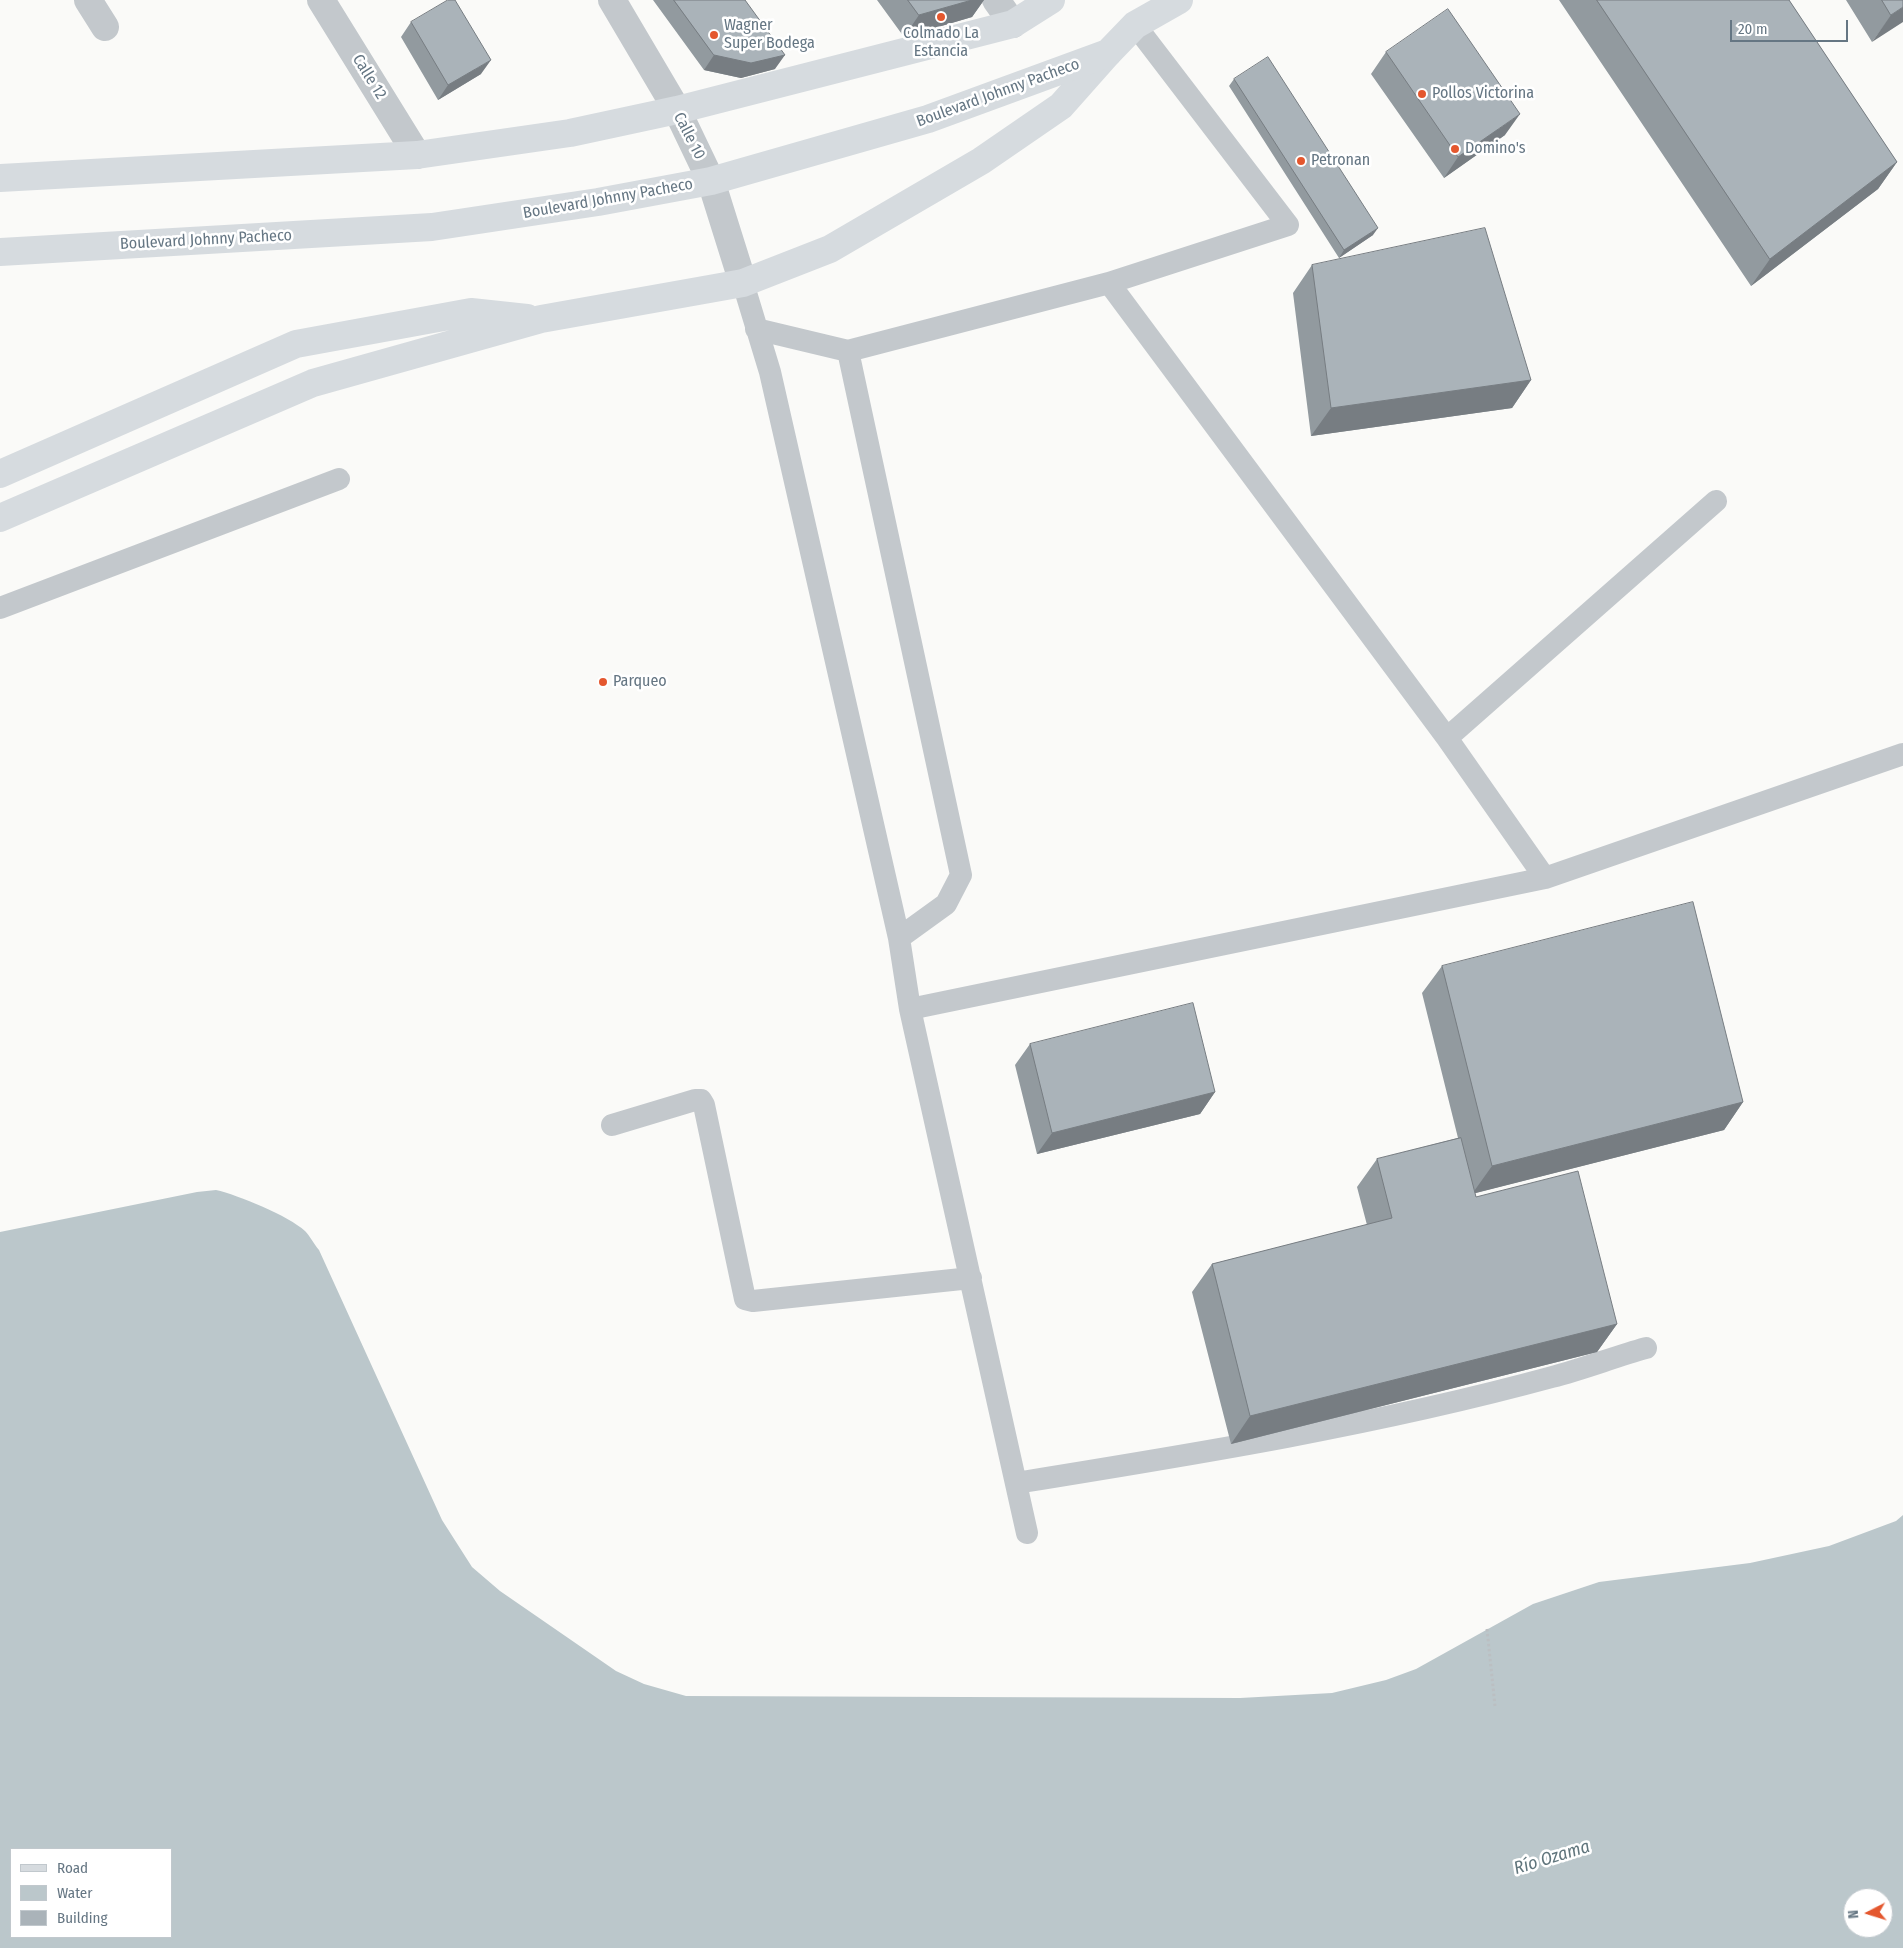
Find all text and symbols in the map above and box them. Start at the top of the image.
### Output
scale bar [1733,10,1850,42]
marker: Colmado La Estancia [935,11,947,23]
place label: Wagner Super Bodega [724,16,815,54]
text: 20 m [1738,20,1768,38]
place label: Colmado La Estancia [903,24,979,62]
marker: Wagner Super Bodega [708,29,720,41]
street label: Calle 12 [348,51,390,103]
street label: Boulevard Johnny Pacheco [914,55,1082,131]
place label: Pollos Victorina [1432,84,1534,104]
marker: Pollos Victorina [1416,88,1428,100]
street label: Calle 10 [669,109,709,163]
place label: Domino's [1465,139,1526,159]
marker: Domino's [1449,143,1461,155]
place label: Petronan [1311,151,1370,171]
marker: Petronan [1295,155,1307,167]
street label: Boulevard Johnny Pacheco [522,175,694,223]
street label: Boulevard Johnny Pacheco [120,226,292,254]
place label: Parqueo [613,672,667,692]
marker: Parqueo [597,676,609,688]
water label: Río Ozama [1511,1836,1593,1880]
legend [10,1848,172,1938]
text: Road [57,1859,88,1877]
text: Water [57,1884,92,1902]
north arrow [1843,1888,1893,1938]
text: Building [57,1909,108,1927]
text: N [1845,1909,1862,1919]

